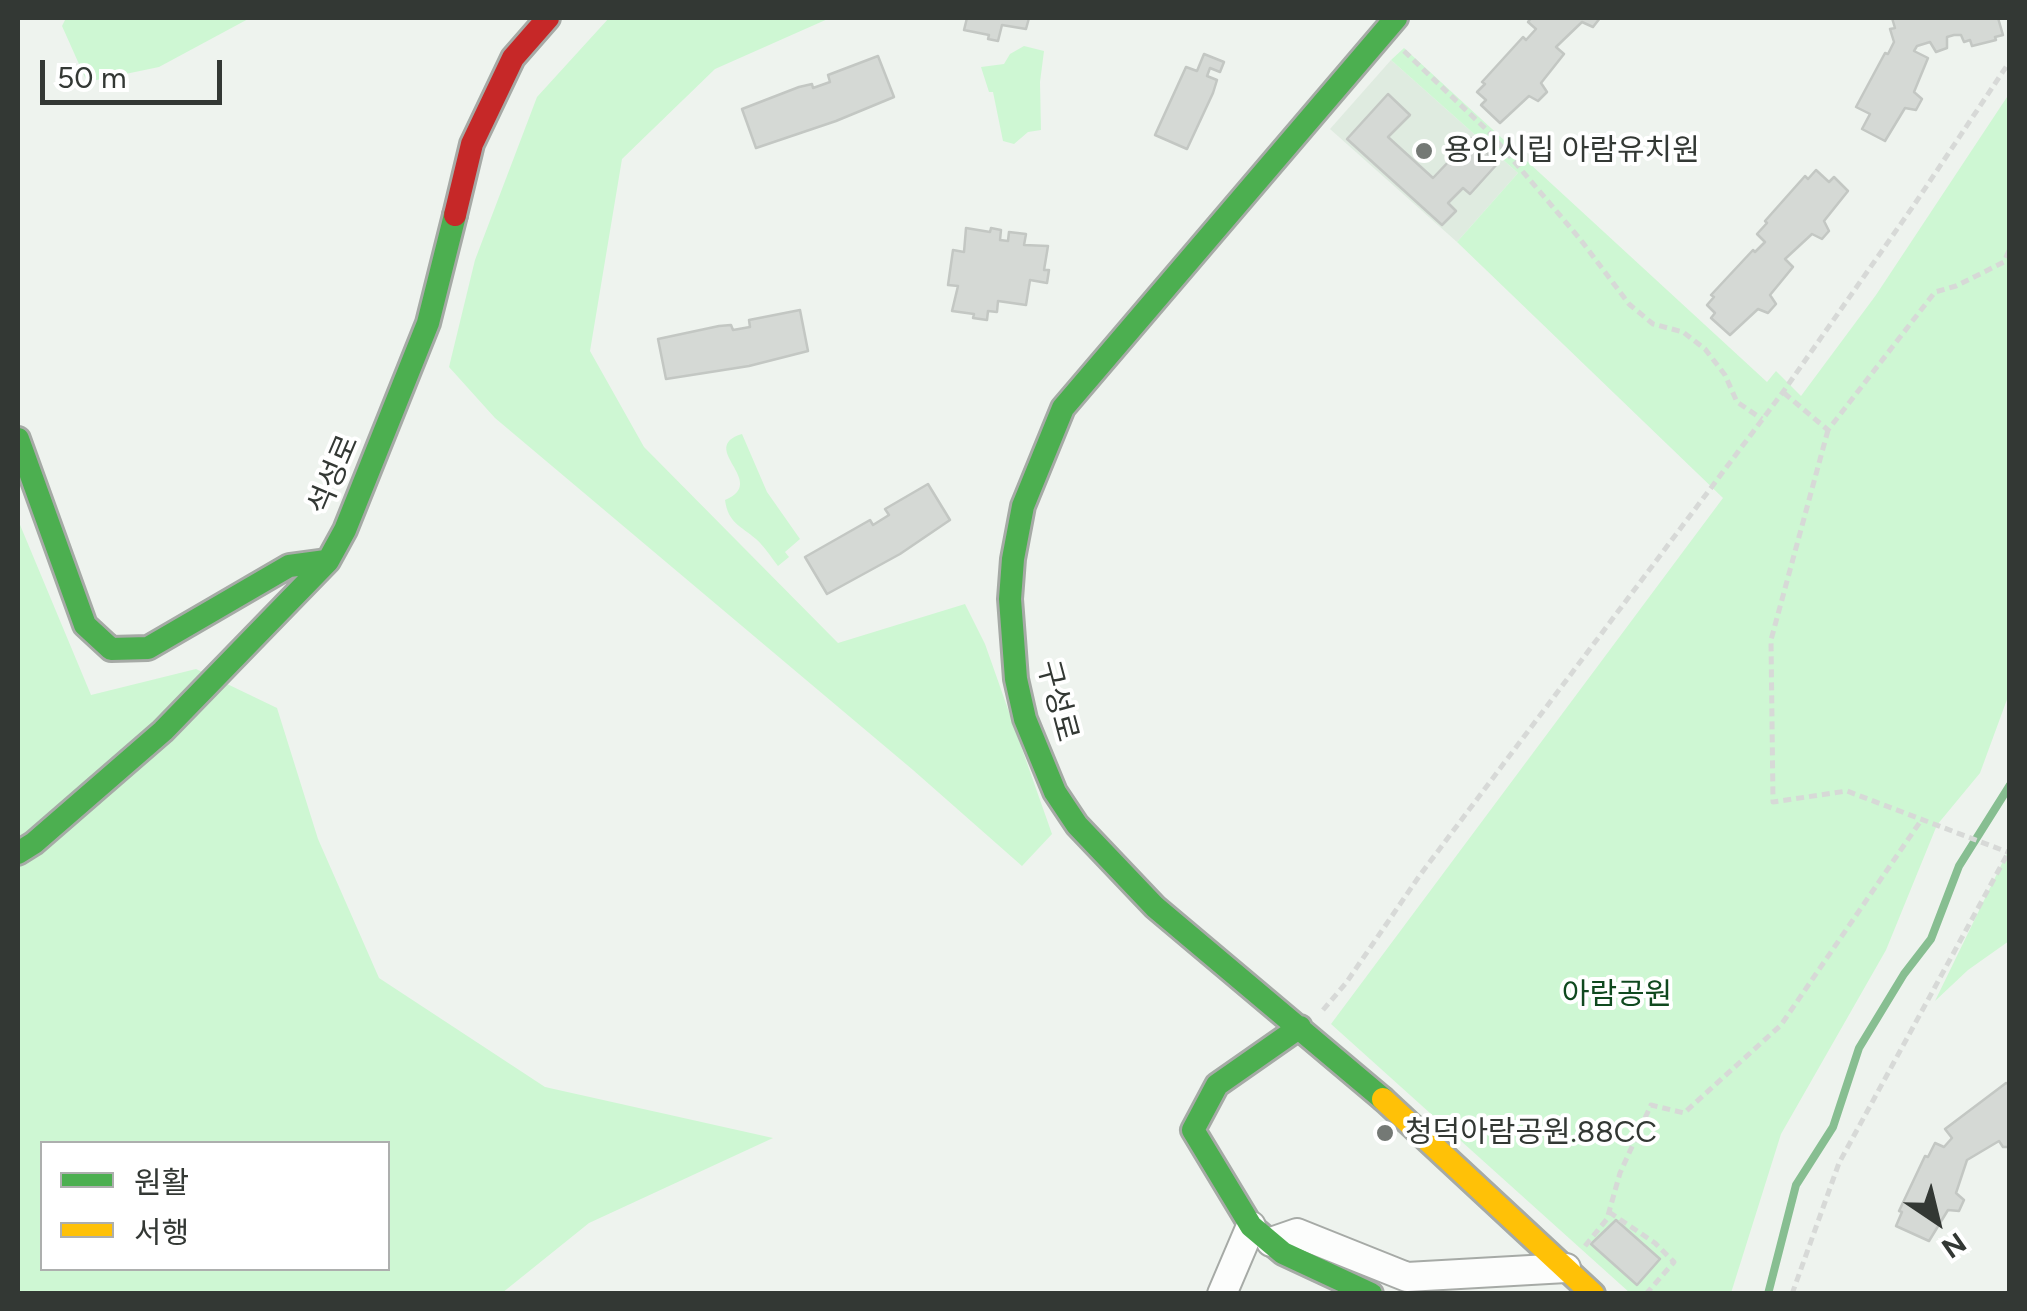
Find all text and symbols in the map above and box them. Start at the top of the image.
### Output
scale bar [45,40,228,102]
text: 50 m [57,59,126,96]
place label: 용인시립 아람유치원 [1444,133,1700,169]
marker: 용인시립 아람유치원 [1413,140,1435,162]
street label: 석성로 [301,430,367,520]
street label: 구성로 [1029,656,1085,746]
park label: 아람공원 [1562,977,1672,1013]
place label: 청덕아람공원.88CC [1405,1115,1657,1151]
marker: 청덕아람공원.88CC [1374,1122,1396,1144]
legend [40,1141,390,1271]
text: 원활 [134,1164,189,1201]
north arrow [1887,1171,1987,1271]
text: 서행 [134,1214,189,1251]
text: N [1936,1225,1973,1266]

